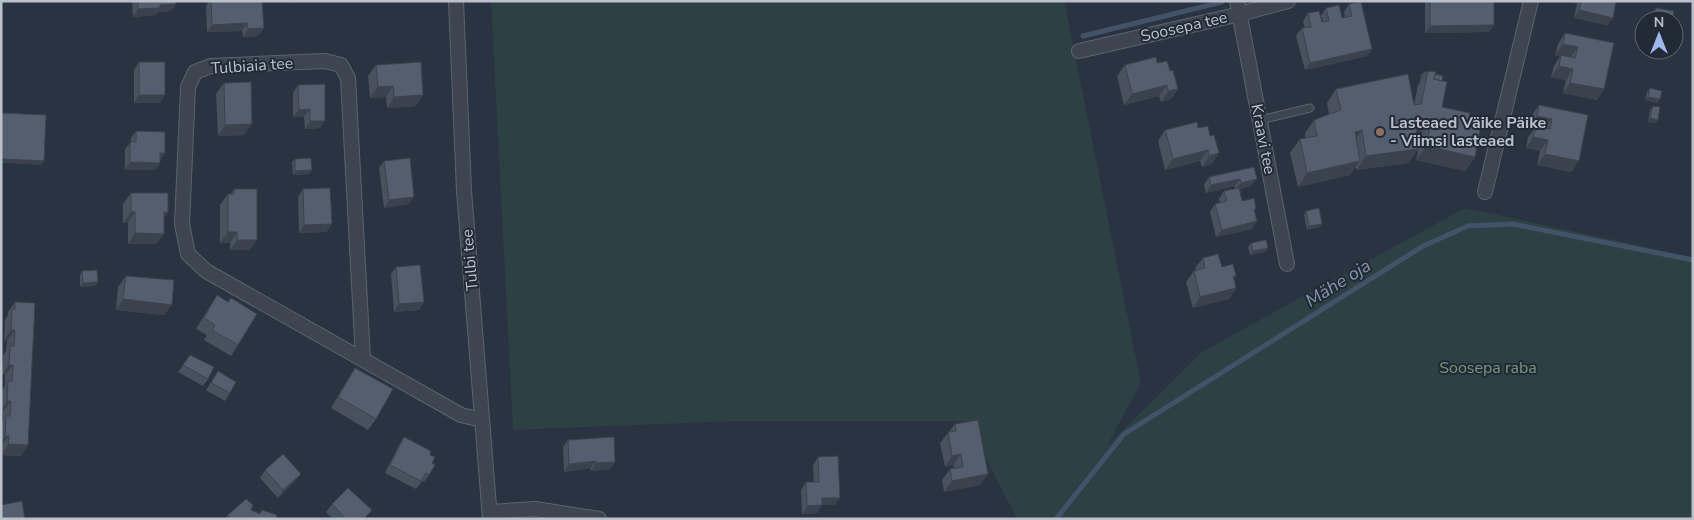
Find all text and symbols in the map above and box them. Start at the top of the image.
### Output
street label: Soosepa tee [1139,6,1229,48]
north arrow [1634,10,1684,60]
text: N [1654,13,1664,32]
street label: Tulbiaia tee [210,52,294,80]
street label: Kraavi tee [1245,102,1281,176]
place label: Lasteaed Väike Päike - Viimsi lasteaed [1390,112,1547,152]
marker: Lasteaed Väike Päike - Viimsi lasteaed [1374,126,1386,138]
street label: Tulbi tee [456,228,484,292]
water label: Mähe oja [1301,253,1375,313]
park label: Soosepa raba [1439,357,1537,379]

